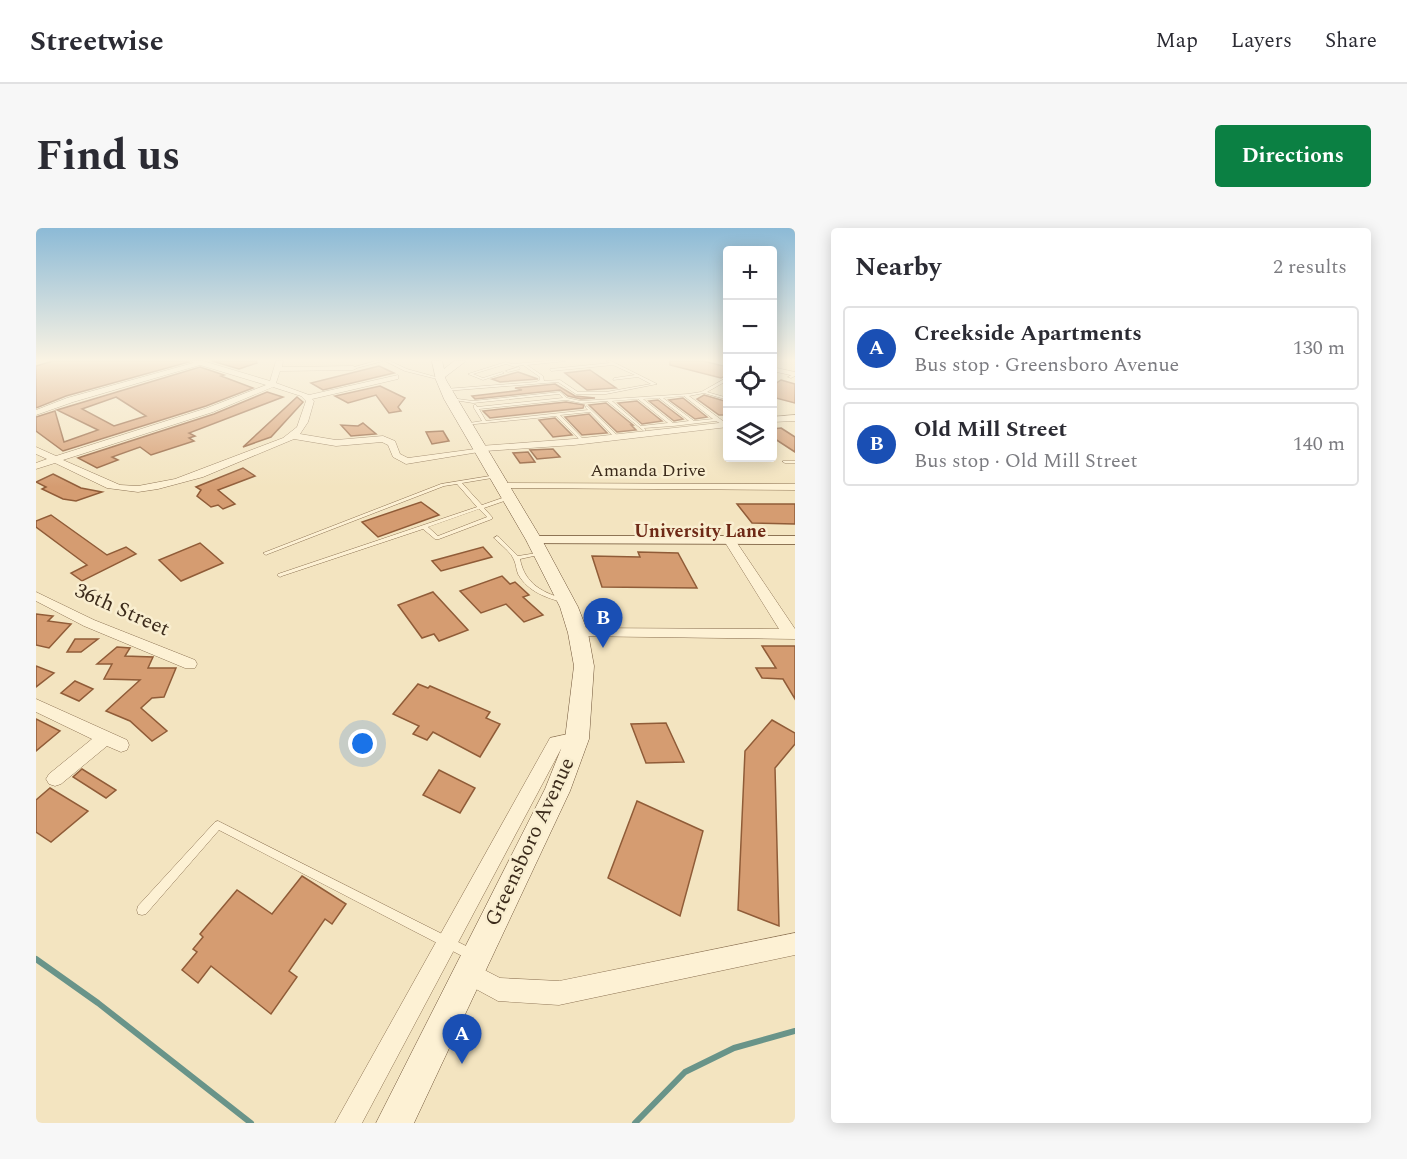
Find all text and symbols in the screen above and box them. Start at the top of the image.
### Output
text: Streetwise [30,20,164,63]
text: Map [1156,25,1198,57]
text: Layers [1231,25,1292,57]
text: Share [1325,25,1377,57]
text: Find us [36,125,180,188]
button: Directions [1215,125,1371,187]
map controls [723,246,777,462]
button: + [723,246,777,300]
text: Nearby [855,247,941,287]
text: 2 results [1273,252,1347,282]
button: − [723,300,777,354]
text: Creekside Apartments [914,317,1142,350]
text: A [869,333,884,363]
text: 130 m [1293,333,1345,363]
text: Bus stop · Greensboro Avenue [914,350,1179,380]
button: locate [723,354,777,408]
button: layers [723,408,777,462]
text: Old Mill Street [914,413,1067,446]
text: B [869,429,884,459]
text: 140 m [1293,429,1345,459]
text: Bus stop · Old Mill Street [914,446,1138,476]
street label: Amanda Drive [590,457,706,484]
district label: University Lane [634,518,766,545]
street label: 36th Street [69,575,175,645]
pin: B [584,598,622,648]
your location [348,729,377,758]
street label: Greensboro Avenue [477,752,583,932]
pin: A [442,1014,482,1064]

